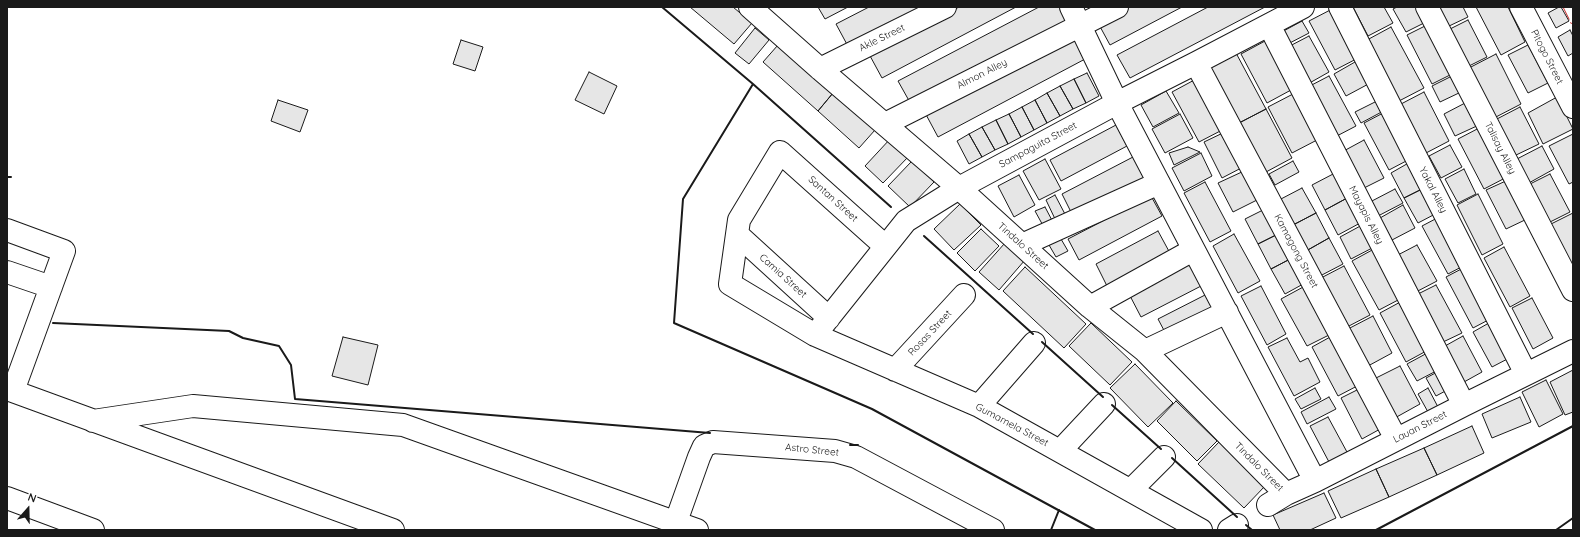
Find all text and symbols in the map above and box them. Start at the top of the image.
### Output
street label: Akle Street [857,22,907,54]
street label: Pitogo Street [1528,28,1566,86]
street label: Almon Alley [955,56,1009,92]
street label: Sampaguita Street [997,119,1079,171]
street label: Talisay Alley [1482,120,1518,176]
street label: Yakal Alley [1416,165,1450,215]
street label: Santan Street [806,174,860,224]
street label: Mayapis Alley [1346,184,1386,246]
street label: Kamagong Street [1271,212,1321,290]
street label: Tindalo Street [995,220,1051,272]
street label: Camia Street [757,251,809,301]
street label: Rosas Street [906,308,954,358]
street label: Gumamela Street [973,401,1051,449]
street label: Lauan Street [1391,408,1449,446]
street label: Tindalo Street [1232,440,1286,494]
street label: Astro Street [784,441,840,459]
north arrow [8,489,48,529]
text: N [26,490,38,506]

